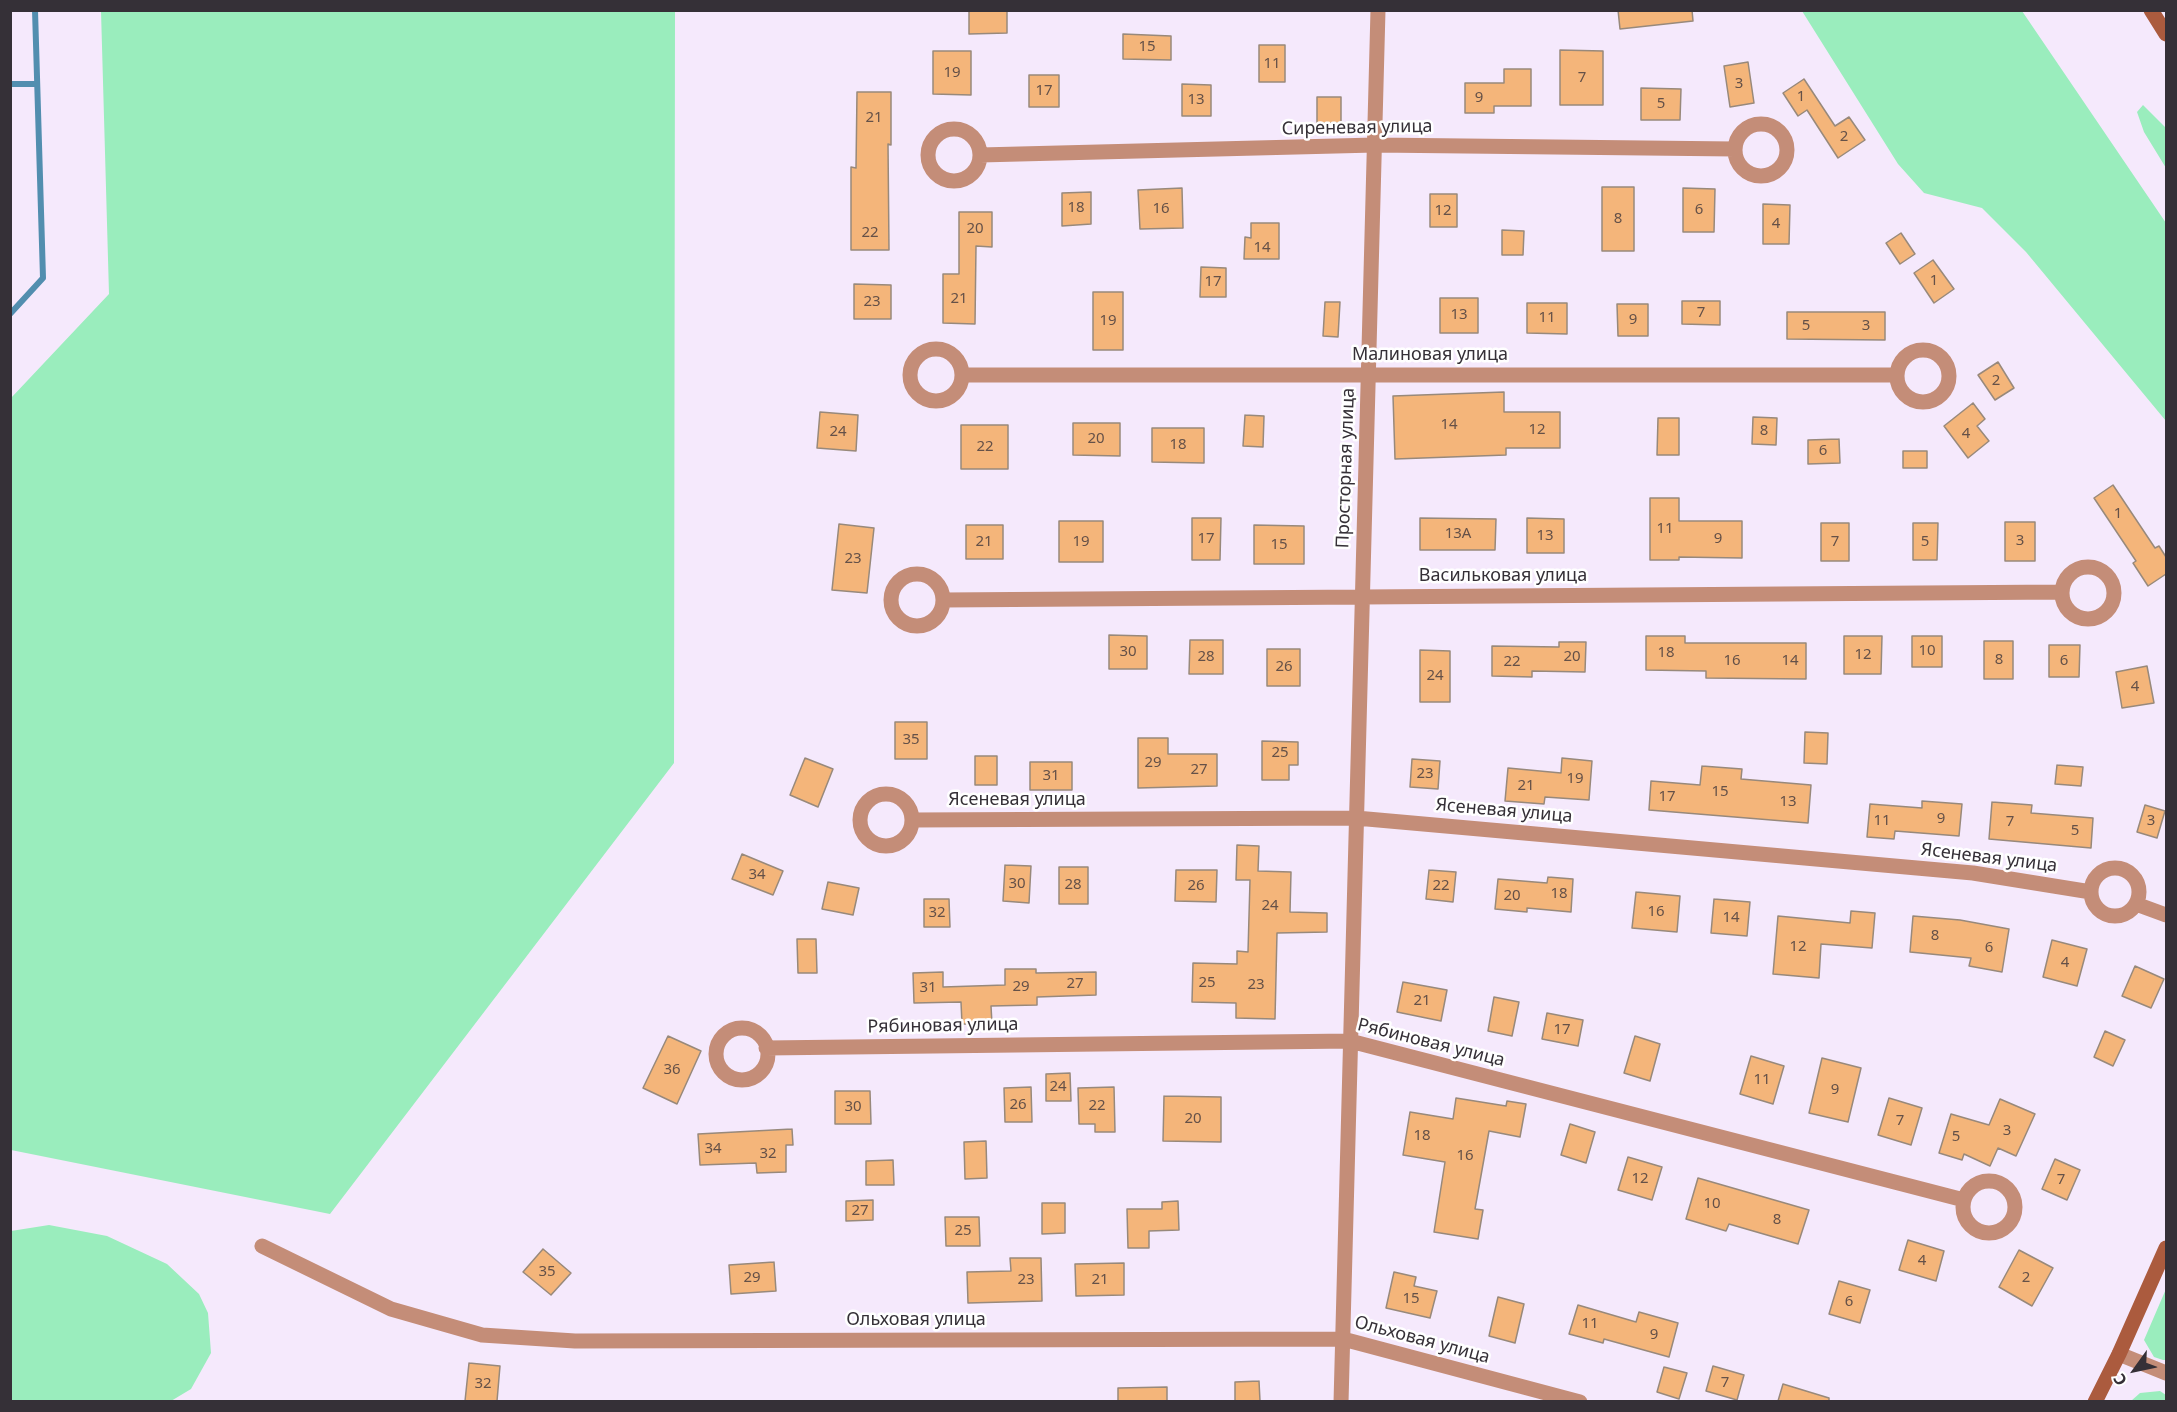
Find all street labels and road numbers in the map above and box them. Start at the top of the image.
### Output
street label: Сиреневая улица [1281,116,1433,140]
street label: Малиновая улица [1352,344,1508,366]
street label: Просторная улица [1332,387,1360,549]
street label: Васильковая улица [1419,565,1587,587]
street label: Ясеневая улица [948,789,1086,811]
street label: Ясеневая улица [1435,794,1573,828]
street label: Ясеневая улица [1920,839,2058,877]
street label: Рябиновая улица [867,1014,1019,1038]
street label: Рябиновая улица [1355,1014,1507,1072]
street label: Ольховая улица [846,1309,986,1331]
street label: Ольховая улица [1352,1312,1492,1368]

